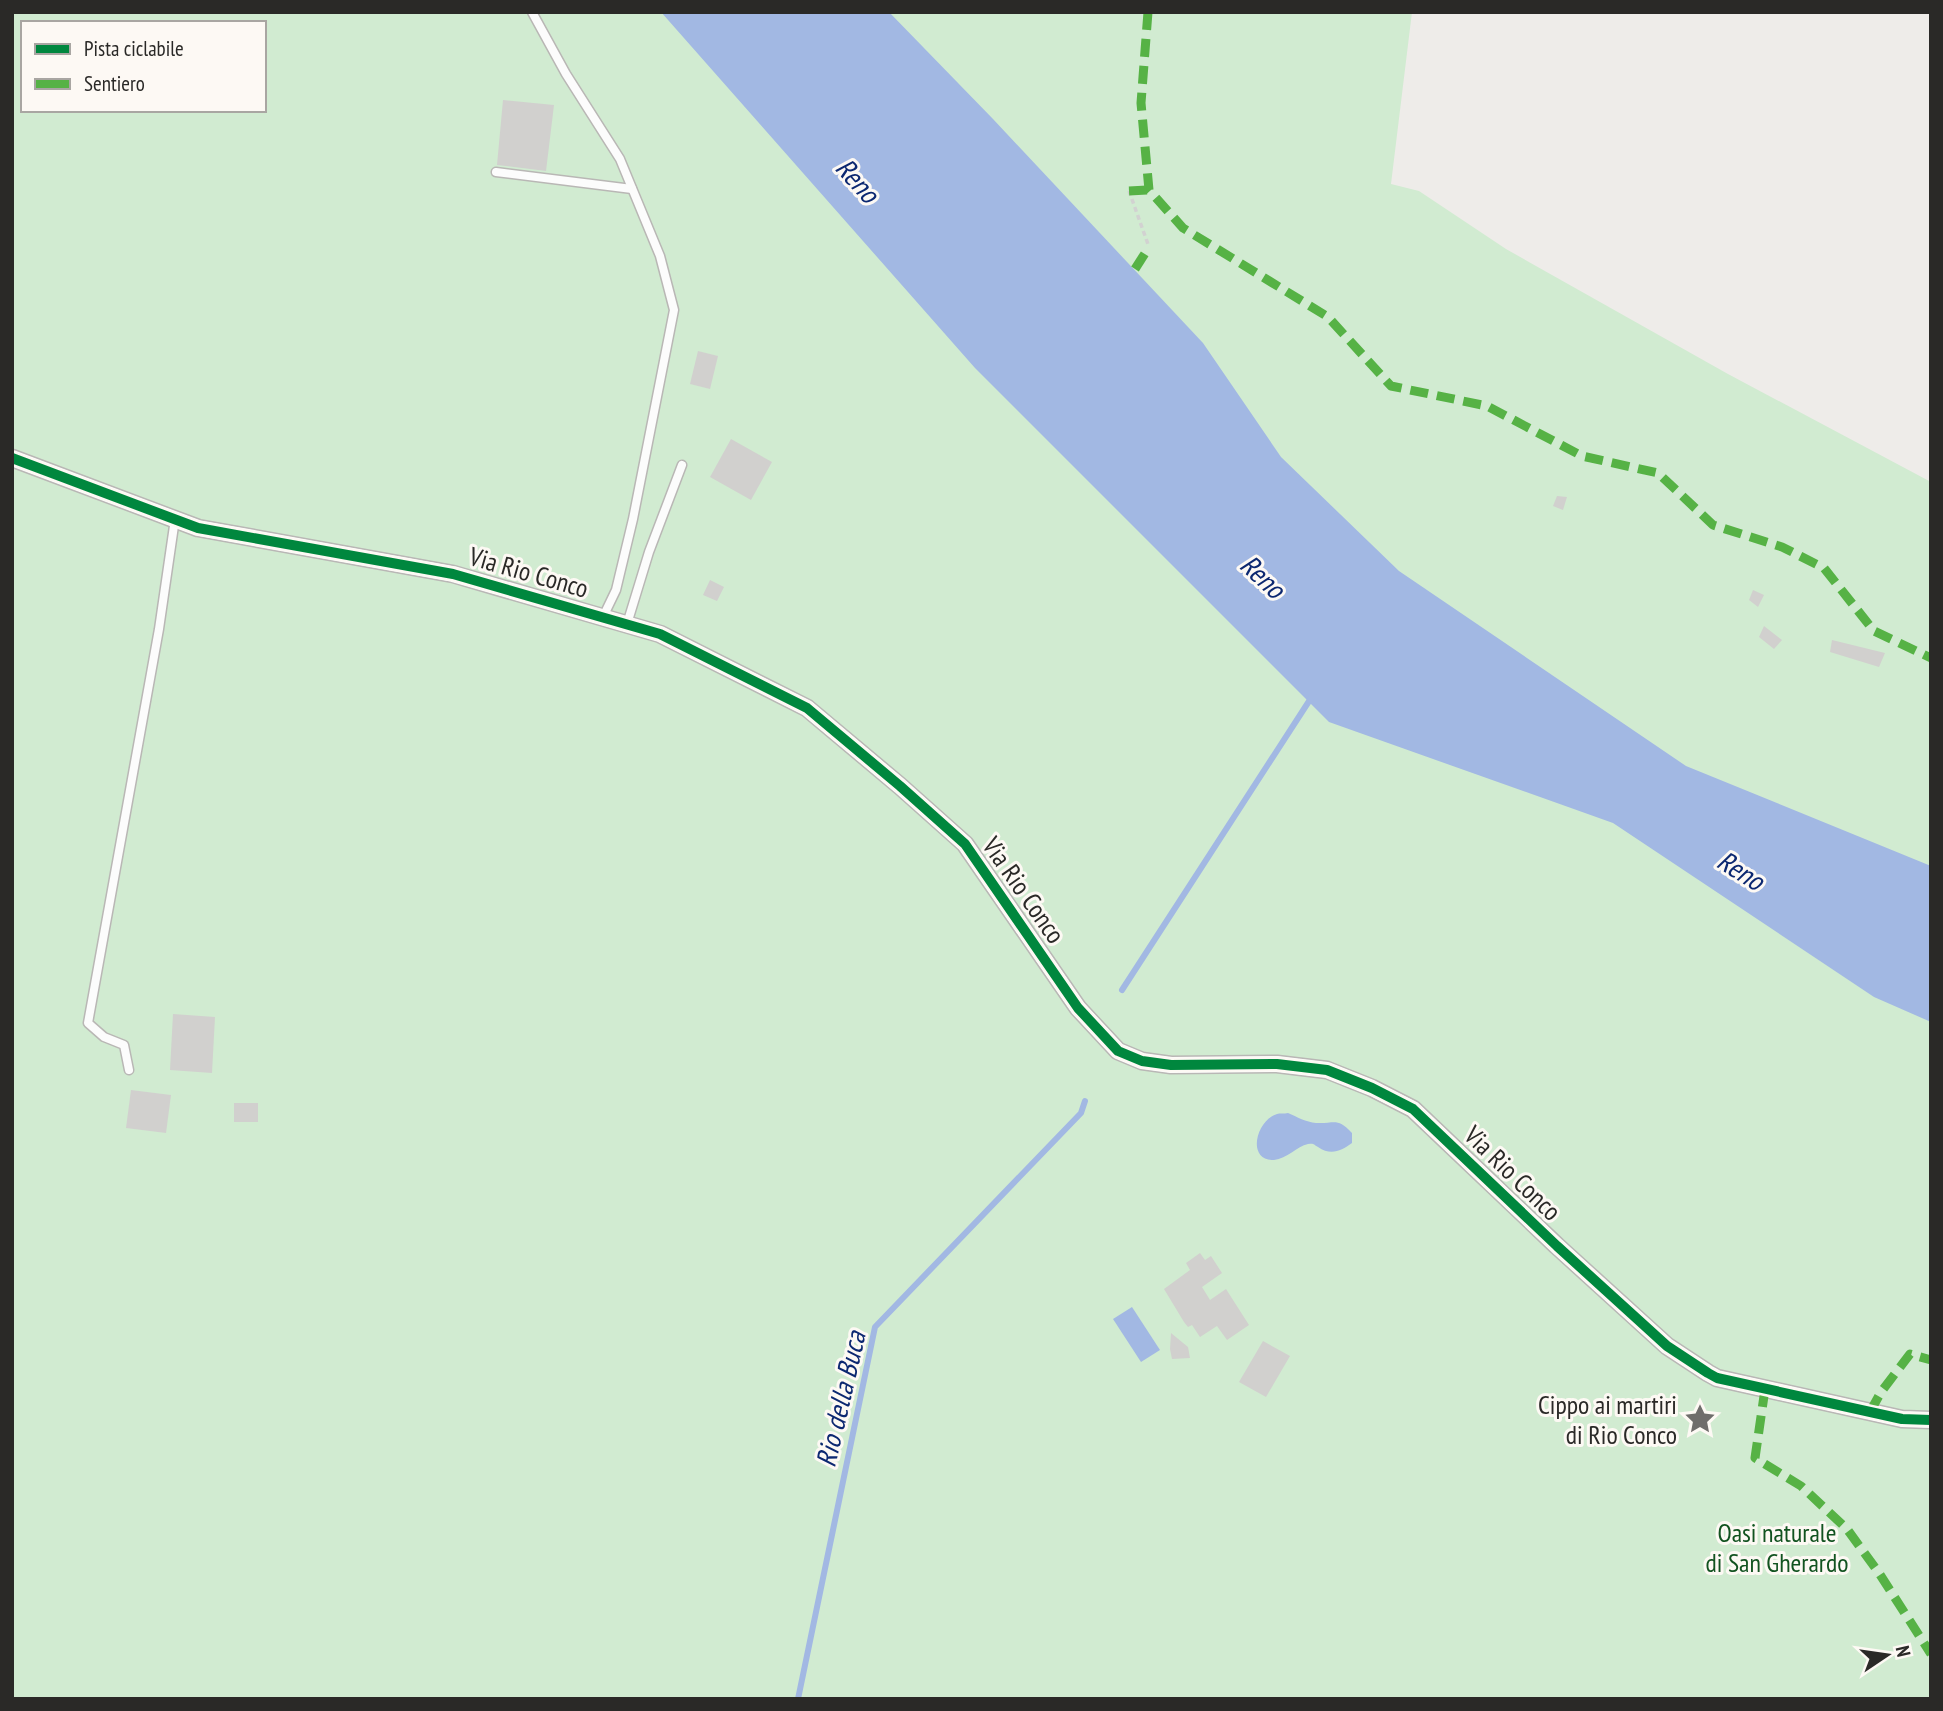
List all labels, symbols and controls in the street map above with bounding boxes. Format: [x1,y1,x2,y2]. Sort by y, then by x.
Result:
legend [21,21,266,112]
text: Pista ciclabile [84,35,184,62]
text: Sentiero [84,70,145,97]
water label: Reno [828,150,889,212]
street label: Via Rio Conco [465,539,592,605]
water label: Reno [1233,546,1295,607]
street label: Via Rio Conco [975,830,1073,950]
water label: Reno [1711,842,1773,899]
street label: Via Rio Conco [1457,1118,1568,1227]
water label: Rio della Buca [806,1326,874,1470]
place label: Cippo ai martiri di Rio Conco [1538,1388,1677,1451]
place icon: Cippo ai martiri di Rio Conco [1683,1402,1717,1436]
park label: Oasi naturale di San Gherardo [1706,1516,1848,1579]
north arrow [1852,1620,1922,1690]
text: N [1891,1643,1916,1659]

